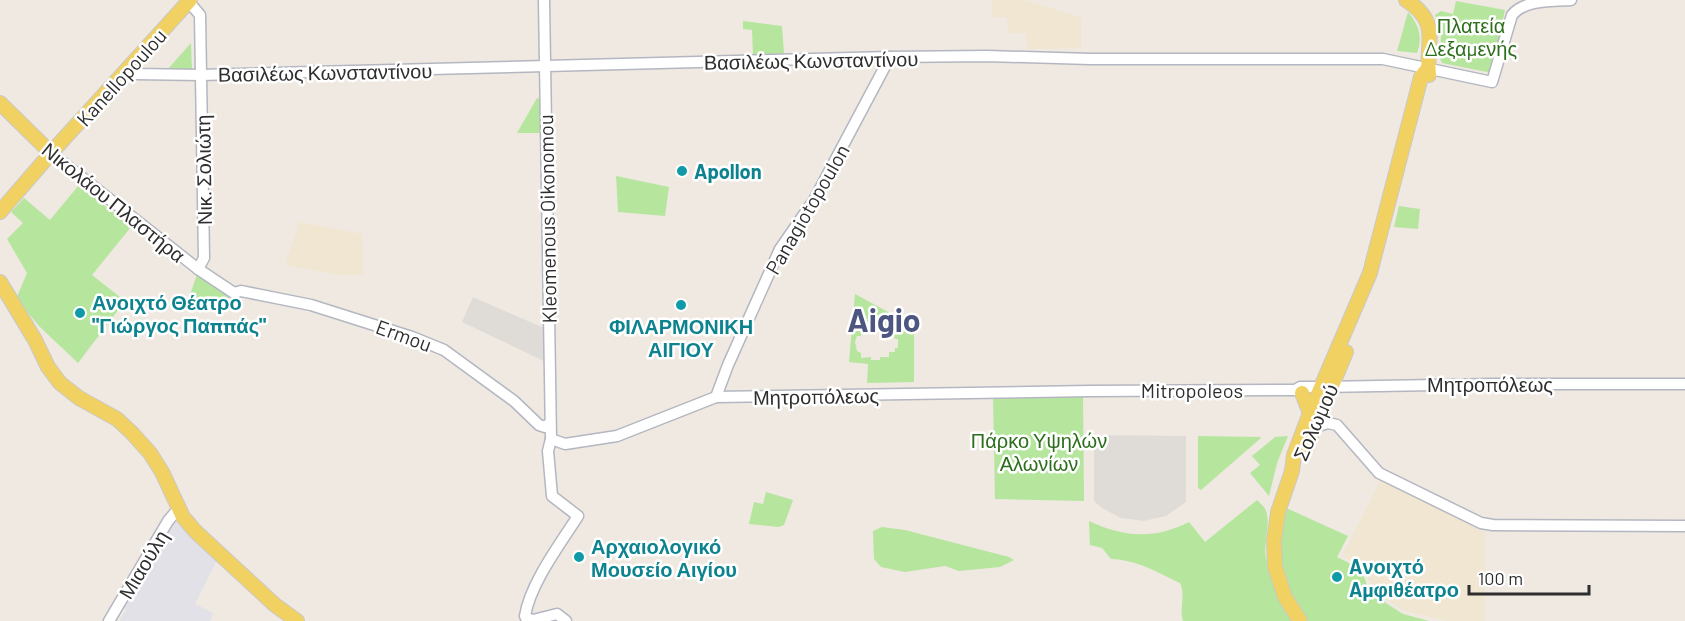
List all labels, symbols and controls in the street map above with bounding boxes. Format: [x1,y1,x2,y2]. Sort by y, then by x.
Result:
park label: Πλατεία Δεξαμενής [1425,13,1517,60]
street label: Kanellopoulou [71,23,171,131]
street label: Βασιλέως Κωνσταντίνου [704,46,918,74]
street label: Βασιλέως Κωνσταντίνου [218,58,432,86]
street label: Kleomenous Oikonomou [533,114,561,324]
street label: Νικ. Σολιώτη [190,115,216,225]
street label: Νικολάου Πλαστήρα [38,137,190,267]
street label: Panagiotopoulon [760,140,854,278]
place label: Apollon [694,159,762,183]
marker: Apollon [675,164,689,178]
place label: Ανοιχτό Θέατρο "Γιώργος Παππάς" [92,290,266,337]
marker: ΦΙΛΑΡΜΟΝΙΚΗ ΑΙΓΙΟΥ [674,298,688,312]
district label: Aigio [847,300,921,338]
marker: Ανοιχτό Θέατρο "Γιώργος Παππάς" [73,306,87,320]
street label: Ermou [373,314,435,356]
place label: ΦΙΛΑΡΜΟΝΙΚΗ ΑΙΓΙΟΥ [609,314,753,361]
street label: Μητροπόλεως [1427,372,1553,396]
street label: Mitropoleos [1141,378,1243,402]
street label: Σολωμού [1287,380,1343,464]
street label: Μητροπόλεως [753,383,880,409]
park label: Πάρκο Υψηλών Αλωνίων [971,428,1107,475]
street label: Μιαούλη [113,525,173,603]
place label: Αρχαιολογικό Μουσείο Αιγίου [591,534,737,581]
marker: Αρχαιολογικό Μουσείο Αιγίου [572,550,586,564]
place label: Aνοιχτό Aμφιθέατρο [1349,554,1459,601]
scale bar [1469,558,1589,596]
text: 100 m [1478,567,1523,589]
marker: Aνοιχτό Aμφιθέατρο [1330,570,1344,584]

